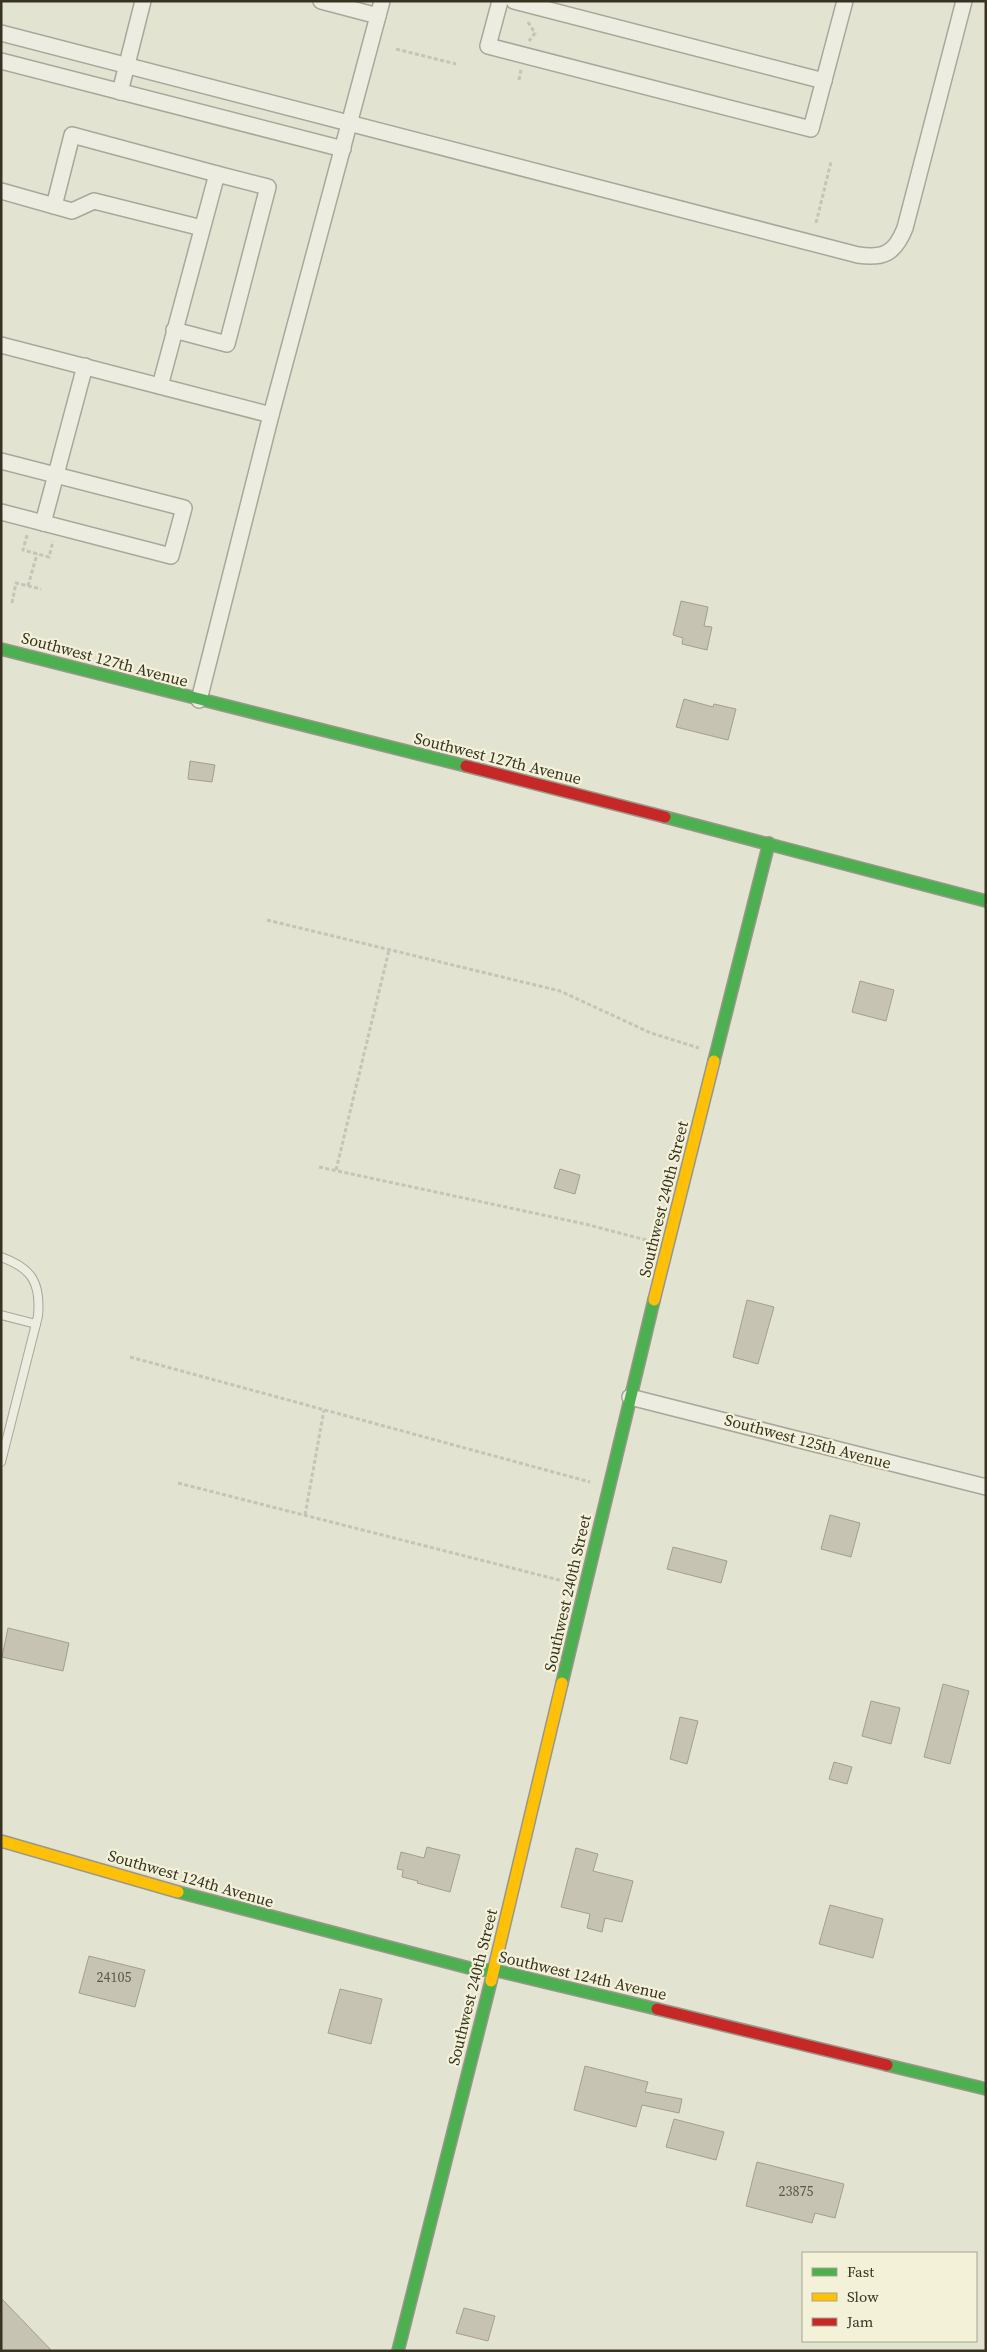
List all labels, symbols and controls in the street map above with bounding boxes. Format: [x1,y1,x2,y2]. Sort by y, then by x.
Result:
street label: Southwest 127th Avenue [19,626,191,692]
street label: Southwest 127th Avenue [412,727,584,789]
street label: Southwest 240th Street [633,1118,693,1279]
street label: Southwest 125th Avenue [722,1408,894,1474]
street label: Southwest 240th Street [538,1512,596,1674]
street label: Southwest 124th Avenue [106,1844,276,1912]
street label: Southwest 240th Street [442,1906,502,2067]
street label: Southwest 124th Avenue [497,1945,669,2005]
house number: 24105 [97,1967,132,1987]
house number: 23875 [779,2181,814,2201]
legend [802,2252,977,2342]
text: Fast [847,2261,874,2282]
text: Slow [847,2286,879,2307]
text: Jam [846,2311,874,2332]

